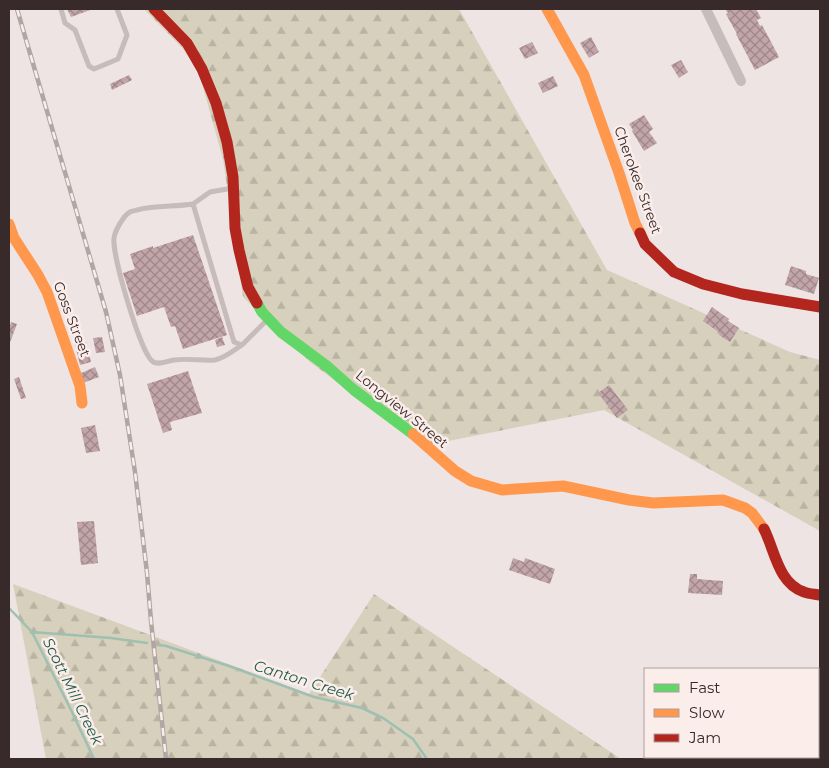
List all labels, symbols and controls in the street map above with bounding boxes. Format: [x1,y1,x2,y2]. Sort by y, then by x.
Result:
street label: Cherokee Street [610,124,666,236]
street label: Goss Street [49,279,95,360]
street label: Longview Street [352,366,452,452]
water label: Scott Mill Creek [39,634,108,749]
water label: Canton Creek [252,656,357,705]
legend [644,668,819,758]
text: Fast [689,678,720,697]
text: Slow [689,703,725,722]
text: Jam [688,728,721,747]

